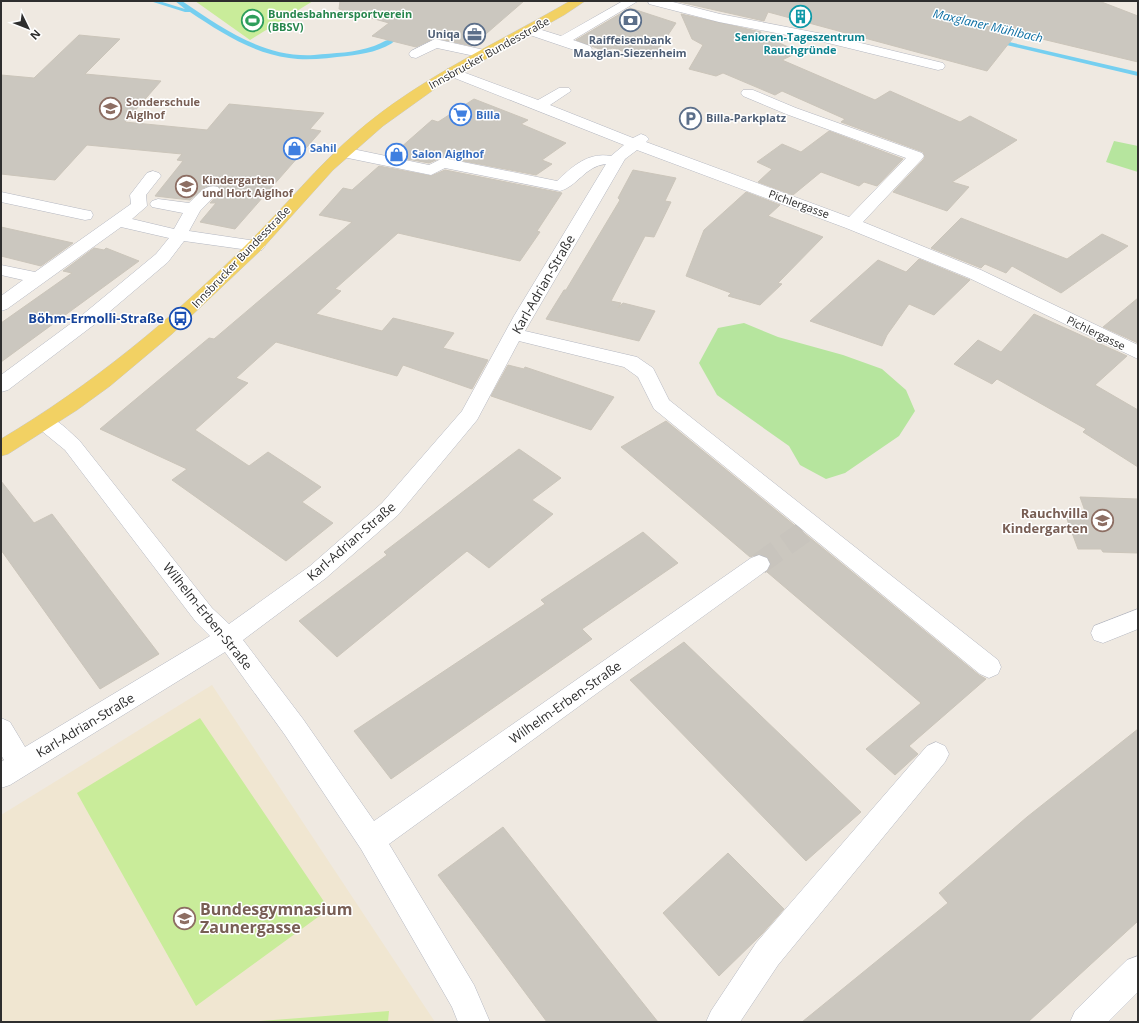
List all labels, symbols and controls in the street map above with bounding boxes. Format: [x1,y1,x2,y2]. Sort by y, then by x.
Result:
building icon: Senioren-Tageszentrum Rauchgründe [787,4,813,30]
water label: Maxglaner Mühlbach [931,5,1045,46]
place label: Bundesbahnersportverein (BBSV) [268,6,412,34]
sports icon: Bundesbahnersportverein (BBSV) [239,7,265,33]
bank icon: Raiffeisenbank Maxglan-Siezenheim [617,7,643,33]
north arrow [8,8,48,48]
street label: Innsbrucker Bundesstraße [426,13,552,92]
office icon: Uniqa [462,21,488,47]
place label: Uniqa [427,26,460,41]
text: N [27,27,44,44]
place label: Senioren-Tageszentrum Rauchgründe [735,29,865,57]
place label: Raiffeisenbank Maxglan-Siezenheim [573,32,687,60]
place label: Sonderschule Aiglhof [126,94,200,122]
school or university icon: Sonderschule Aiglhof [97,95,123,121]
supermarket icon: Billa [447,102,473,128]
parking icon: Billa-Parkplatz [678,105,704,131]
place label: Billa [476,107,500,122]
place label: Billa-Parkplatz [706,110,787,125]
shop icon: Sahil [282,135,308,161]
place label: Sahil [310,140,337,155]
shop icon: Salon Aiglhof [384,141,410,167]
place label: Salon Aiglhof [412,146,485,161]
place label: Kindergarten und Hort Aiglhof [202,172,294,200]
school or university icon: Kindergarten und Hort Aiglhof [173,173,199,199]
street label: Pichlergasse [767,186,832,221]
street label: Innsbrucker Bundesstraße [188,203,293,311]
street label: Karl-Adrian-Straße [507,231,579,337]
bus stop icon: Böhm-Ermolli-Straße [167,305,193,331]
place label: Böhm-Ermolli-Straße [28,309,164,327]
street label: Pichlergasse [1064,312,1128,353]
street label: Karl-Adrian-Straße [303,498,399,584]
place label: Rauchvilla Kindergarten [1002,504,1088,537]
school or university icon: Rauchvilla Kindergarten [1090,507,1116,533]
street label: Wilhelm-Erben-Straße [159,559,257,673]
street label: Wilhelm-Erben-Straße [505,656,625,748]
street label: Karl-Adrian-Straße [32,688,138,762]
place label: Bundesgymnasium Zaunergasse [200,898,352,938]
school or university icon: Bundesgymnasium Zaunergasse [171,905,197,931]

